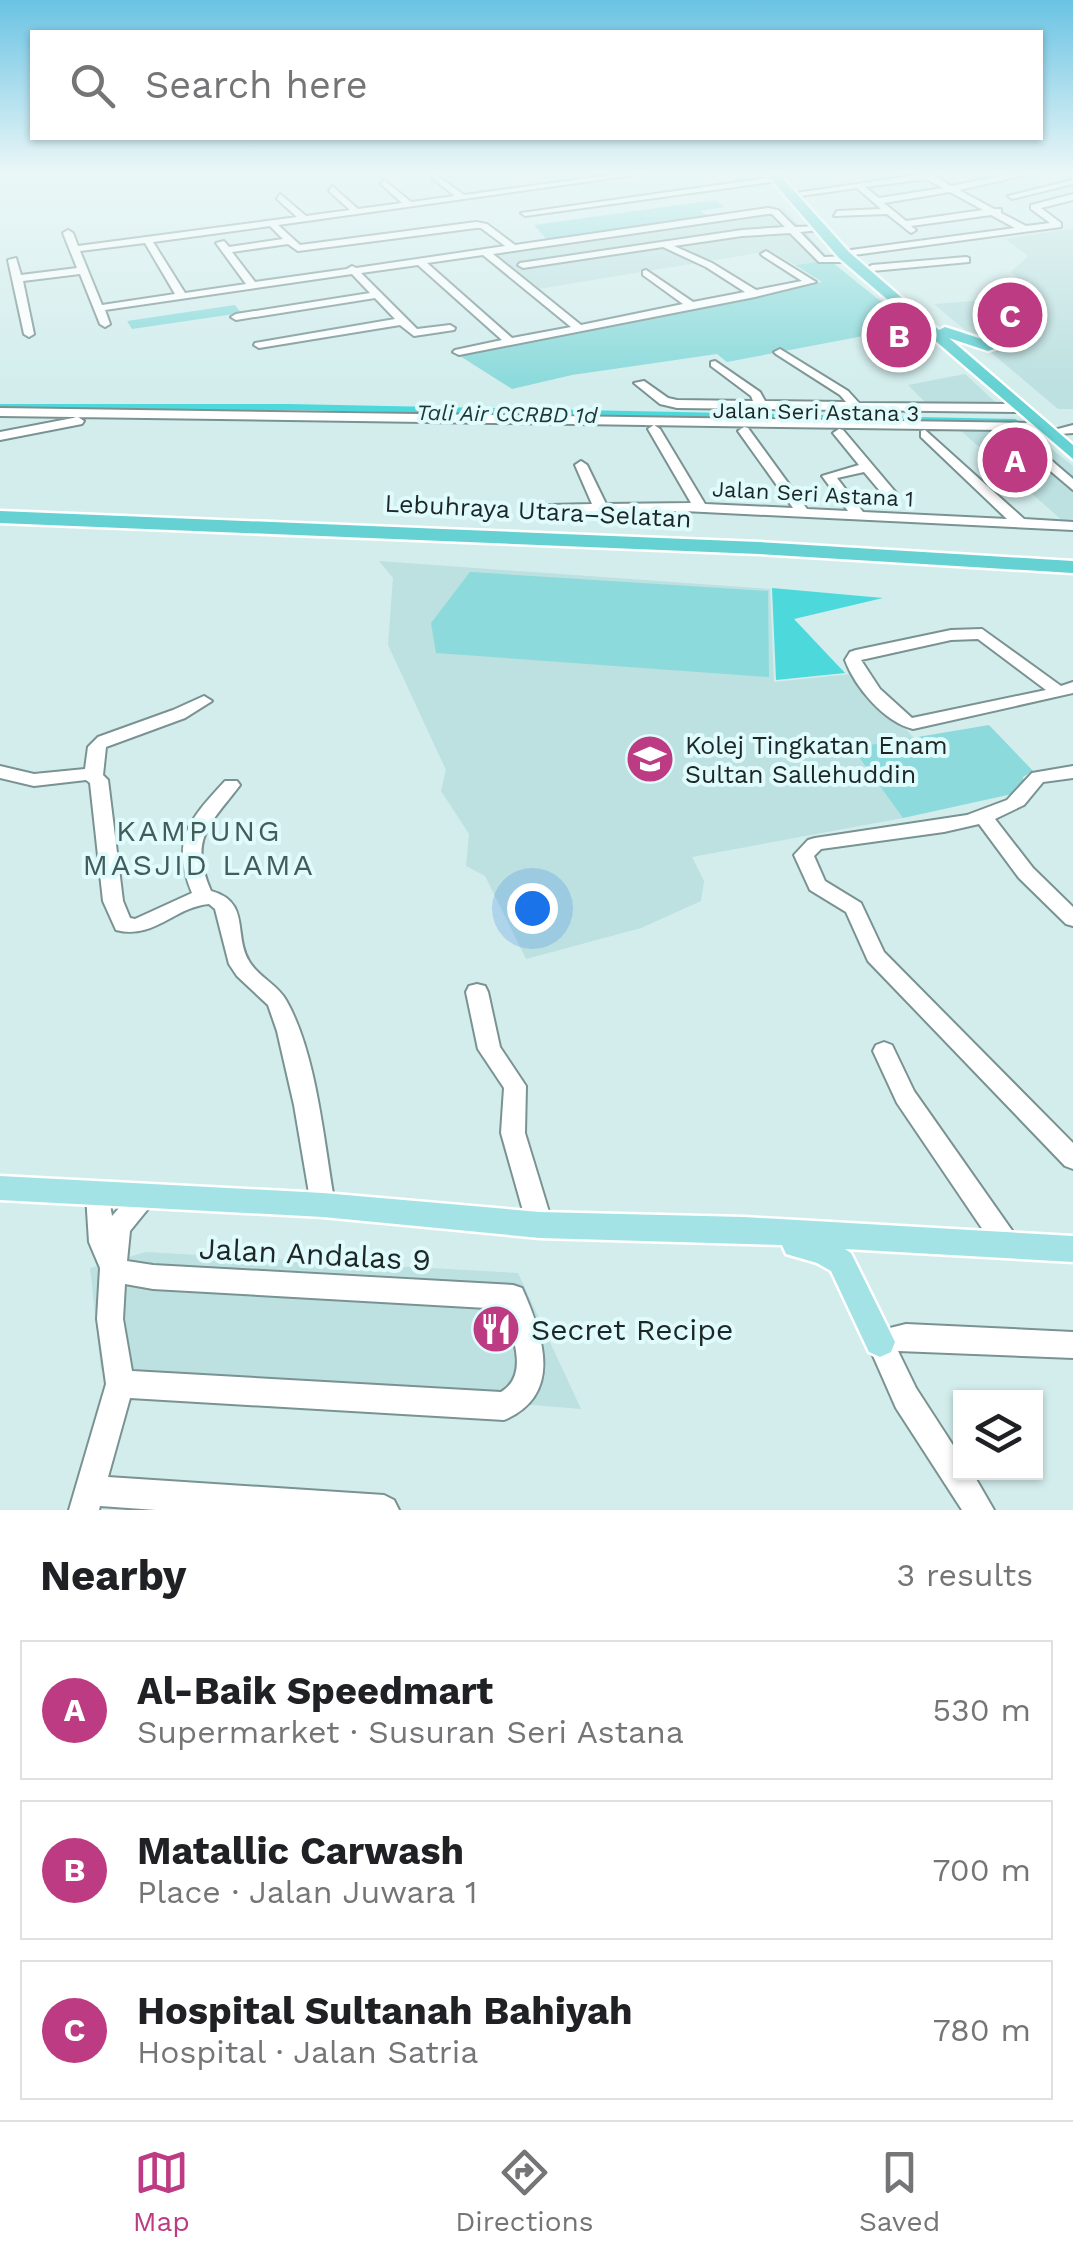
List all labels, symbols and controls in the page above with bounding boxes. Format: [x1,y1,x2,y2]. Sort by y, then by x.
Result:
search box [30,30,1043,140]
icon: search [65,58,120,113]
text: Search here [145,63,368,107]
pin: C [978,278,1042,352]
pin: B [866,298,932,372]
street label: Jalan Seri Astana 3 [712,398,920,426]
water label: Tali Air CCRBD 1d [416,400,599,428]
pin: A [982,422,1048,498]
street label: Jalan Seri Astana 1 [712,476,914,512]
street label: Lebuhraya Utara–Selatan [384,488,692,534]
place label: Kolej Tingkatan Enam Sultan Sallehuddin [685,731,948,789]
school or university icon: Kolej Tingkatan Enam Sultan Sallehuddin [624,733,676,785]
district label: KAMPUNG MASJID LAMA [83,813,315,882]
your location [507,883,558,934]
street label: Jalan Andalas 9 [198,1230,432,1278]
restaurant icon: Secret Recipe [470,1303,522,1355]
place label: Secret Recipe [531,1312,733,1347]
map controls [953,1390,1043,1480]
button: layers [953,1390,1043,1480]
text: Nearby [40,1551,187,1600]
text: 3 results [896,1556,1033,1594]
text: Al-Baik Speedmart [137,1669,493,1713]
text: A [64,1691,85,1729]
text: 530 m [932,1691,1031,1729]
text: Supermarket · Susuran Seri Astana [137,1713,684,1751]
text: Matallic Carwash [137,1829,464,1873]
text: B [64,1851,85,1889]
text: 700 m [932,1851,1031,1889]
text: Place · Jalan Juwara 1 [137,1873,477,1911]
text: Hospital Sultanah Bahiyah [137,1989,632,2033]
text: C [64,2011,85,2049]
text: 780 m [933,2011,1031,2049]
text: Hospital · Jalan Satria [137,2033,478,2071]
tab: Map [133,2145,190,2238]
tab: Directions [455,2145,594,2238]
tab: Saved [859,2145,940,2238]

